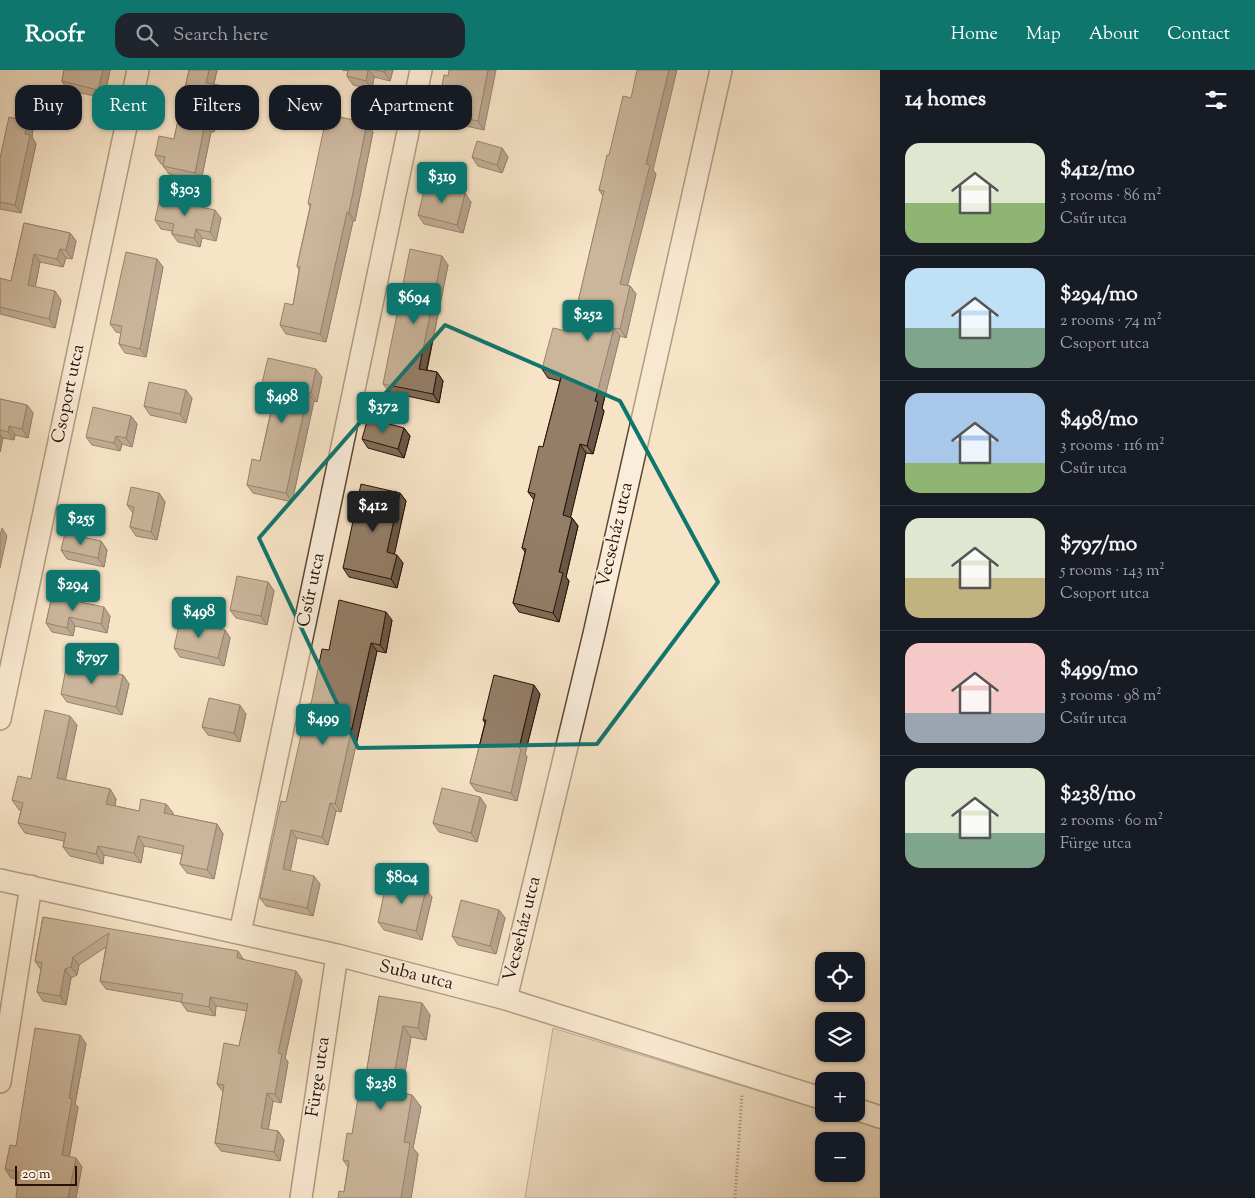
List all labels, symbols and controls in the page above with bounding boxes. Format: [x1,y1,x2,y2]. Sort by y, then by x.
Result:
search box [115,13,465,58]
text: Roofr [25,18,85,52]
icon: search [133,21,161,49]
text: Search here [173,22,268,49]
text: Home [951,22,998,48]
text: Map [1026,22,1061,48]
text: About [1089,22,1139,48]
text: Contact [1167,22,1230,48]
chip: Buy [15,85,82,130]
chip: Rent [92,85,165,130]
chip: Filters [175,85,259,130]
chip: New [269,85,341,130]
chip: Apartment [351,85,472,130]
text: 14 homes [905,85,986,115]
icon: filters [1202,86,1230,114]
text: $412/mo [1060,155,1135,185]
pin: $319 [412,162,472,204]
icon: home [945,163,1005,223]
text: $319 [428,166,456,189]
pin: $303 [155,174,215,217]
text: $303 [170,179,200,202]
text: 3 rooms · 86 m² [1060,185,1162,208]
text: Csűr utca [1060,208,1127,231]
text: $294/mo [1060,280,1138,310]
pin: $694 [384,282,444,325]
text: $694 [398,287,430,310]
icon: home [945,288,1005,348]
pin: $252 [558,300,618,342]
text: $252 [574,304,602,327]
text: 2 rooms · 74 m² [1060,310,1162,333]
text: Csoport utca [1060,333,1149,356]
street label: Csoport utca [46,342,92,446]
pin: $498 [252,382,312,424]
text: $498 [266,386,298,409]
pin: $372 [353,392,413,434]
text: $372 [368,396,398,419]
text: $498/mo [1060,405,1138,435]
icon: home [945,413,1005,473]
text: 3 rooms · 116 m² [1060,435,1165,458]
text: Csűr utca [1060,458,1127,481]
street label: Vecseház utca [591,480,641,590]
pin: $412 [343,490,403,533]
text: $412 [358,495,388,518]
pin: $255 [51,504,111,546]
text: $255 [67,508,95,531]
text: $797/mo [1060,530,1137,560]
icon: home [945,538,1005,598]
street label: Csűr utca [291,550,333,630]
text: 5 rooms · 143 m² [1060,560,1165,583]
pin: $294 [43,570,103,612]
text: $294 [57,574,89,597]
text: Csoport utca [1060,583,1149,606]
pin: $498 [169,596,229,639]
text: $498 [183,601,215,624]
pin: $797 [62,642,122,685]
text: $797 [76,647,108,670]
text: $499/mo [1060,655,1138,685]
icon: home [945,663,1005,723]
text: 3 rooms · 98 m² [1060,685,1162,708]
pin: $499 [293,704,353,746]
text: $499 [307,708,339,731]
text: Csűr utca [1060,708,1127,731]
text: $238/mo [1060,780,1136,810]
icon: home [945,788,1005,848]
text: 2 rooms · 60 m² [1060,810,1163,833]
text: Fürge utca [1060,833,1132,856]
pin: $804 [372,862,432,905]
text: $804 [386,867,418,890]
street label: Vecseház utca [497,874,549,984]
map controls [815,952,865,1182]
button: locate [815,952,865,1002]
street label: Suba utca [376,954,456,998]
button: layers [815,1012,865,1062]
street label: Fürge utca [301,1035,337,1119]
pin: $238 [351,1068,411,1111]
button: + [815,1072,865,1122]
text: $238 [366,1073,396,1096]
button: − [815,1132,865,1182]
scale bar [15,1163,78,1186]
text: 20 m [22,1165,51,1185]

